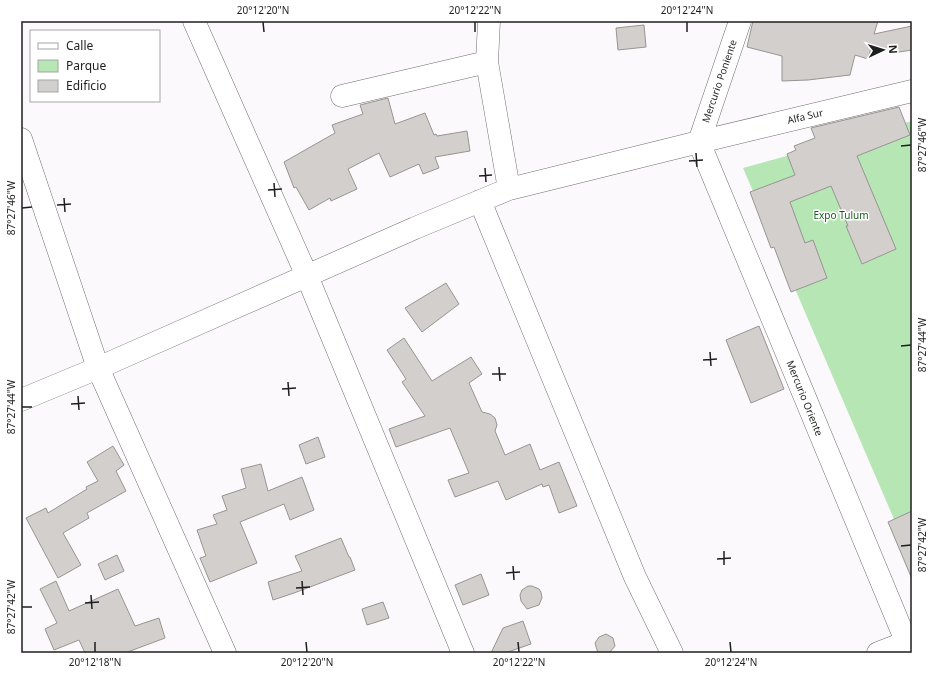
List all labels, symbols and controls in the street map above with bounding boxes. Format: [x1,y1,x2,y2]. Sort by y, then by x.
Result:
text: 20°12'20"N [237,3,289,17]
text: 20°12'22"N [449,3,501,17]
text: 20°12'24"N [661,3,713,17]
legend [30,30,160,102]
north arrow [863,30,903,70]
text: Calle [66,37,94,54]
street label: Mercurio Poniente [698,37,740,124]
text: N [886,44,901,54]
text: Parque [66,57,107,74]
text: Edificio [66,77,107,94]
street label: Alfa Sur [786,105,824,127]
text: 87°27'46"W [915,117,929,172]
text: 87°27'46"W [4,180,18,235]
park label: Expo Tulum [814,208,869,222]
text: 87°27'44"W [915,317,929,372]
street label: Mercurio Oriente [783,358,827,438]
text: 87°27'44"W [4,379,18,434]
text: 87°27'42"W [915,517,929,572]
text: 87°27'42"W [4,579,18,634]
text: 20°12'18"N [69,655,121,669]
text: 20°12'20"N [281,655,333,669]
text: 20°12'22"N [493,655,545,669]
text: 20°12'24"N [705,655,757,669]

